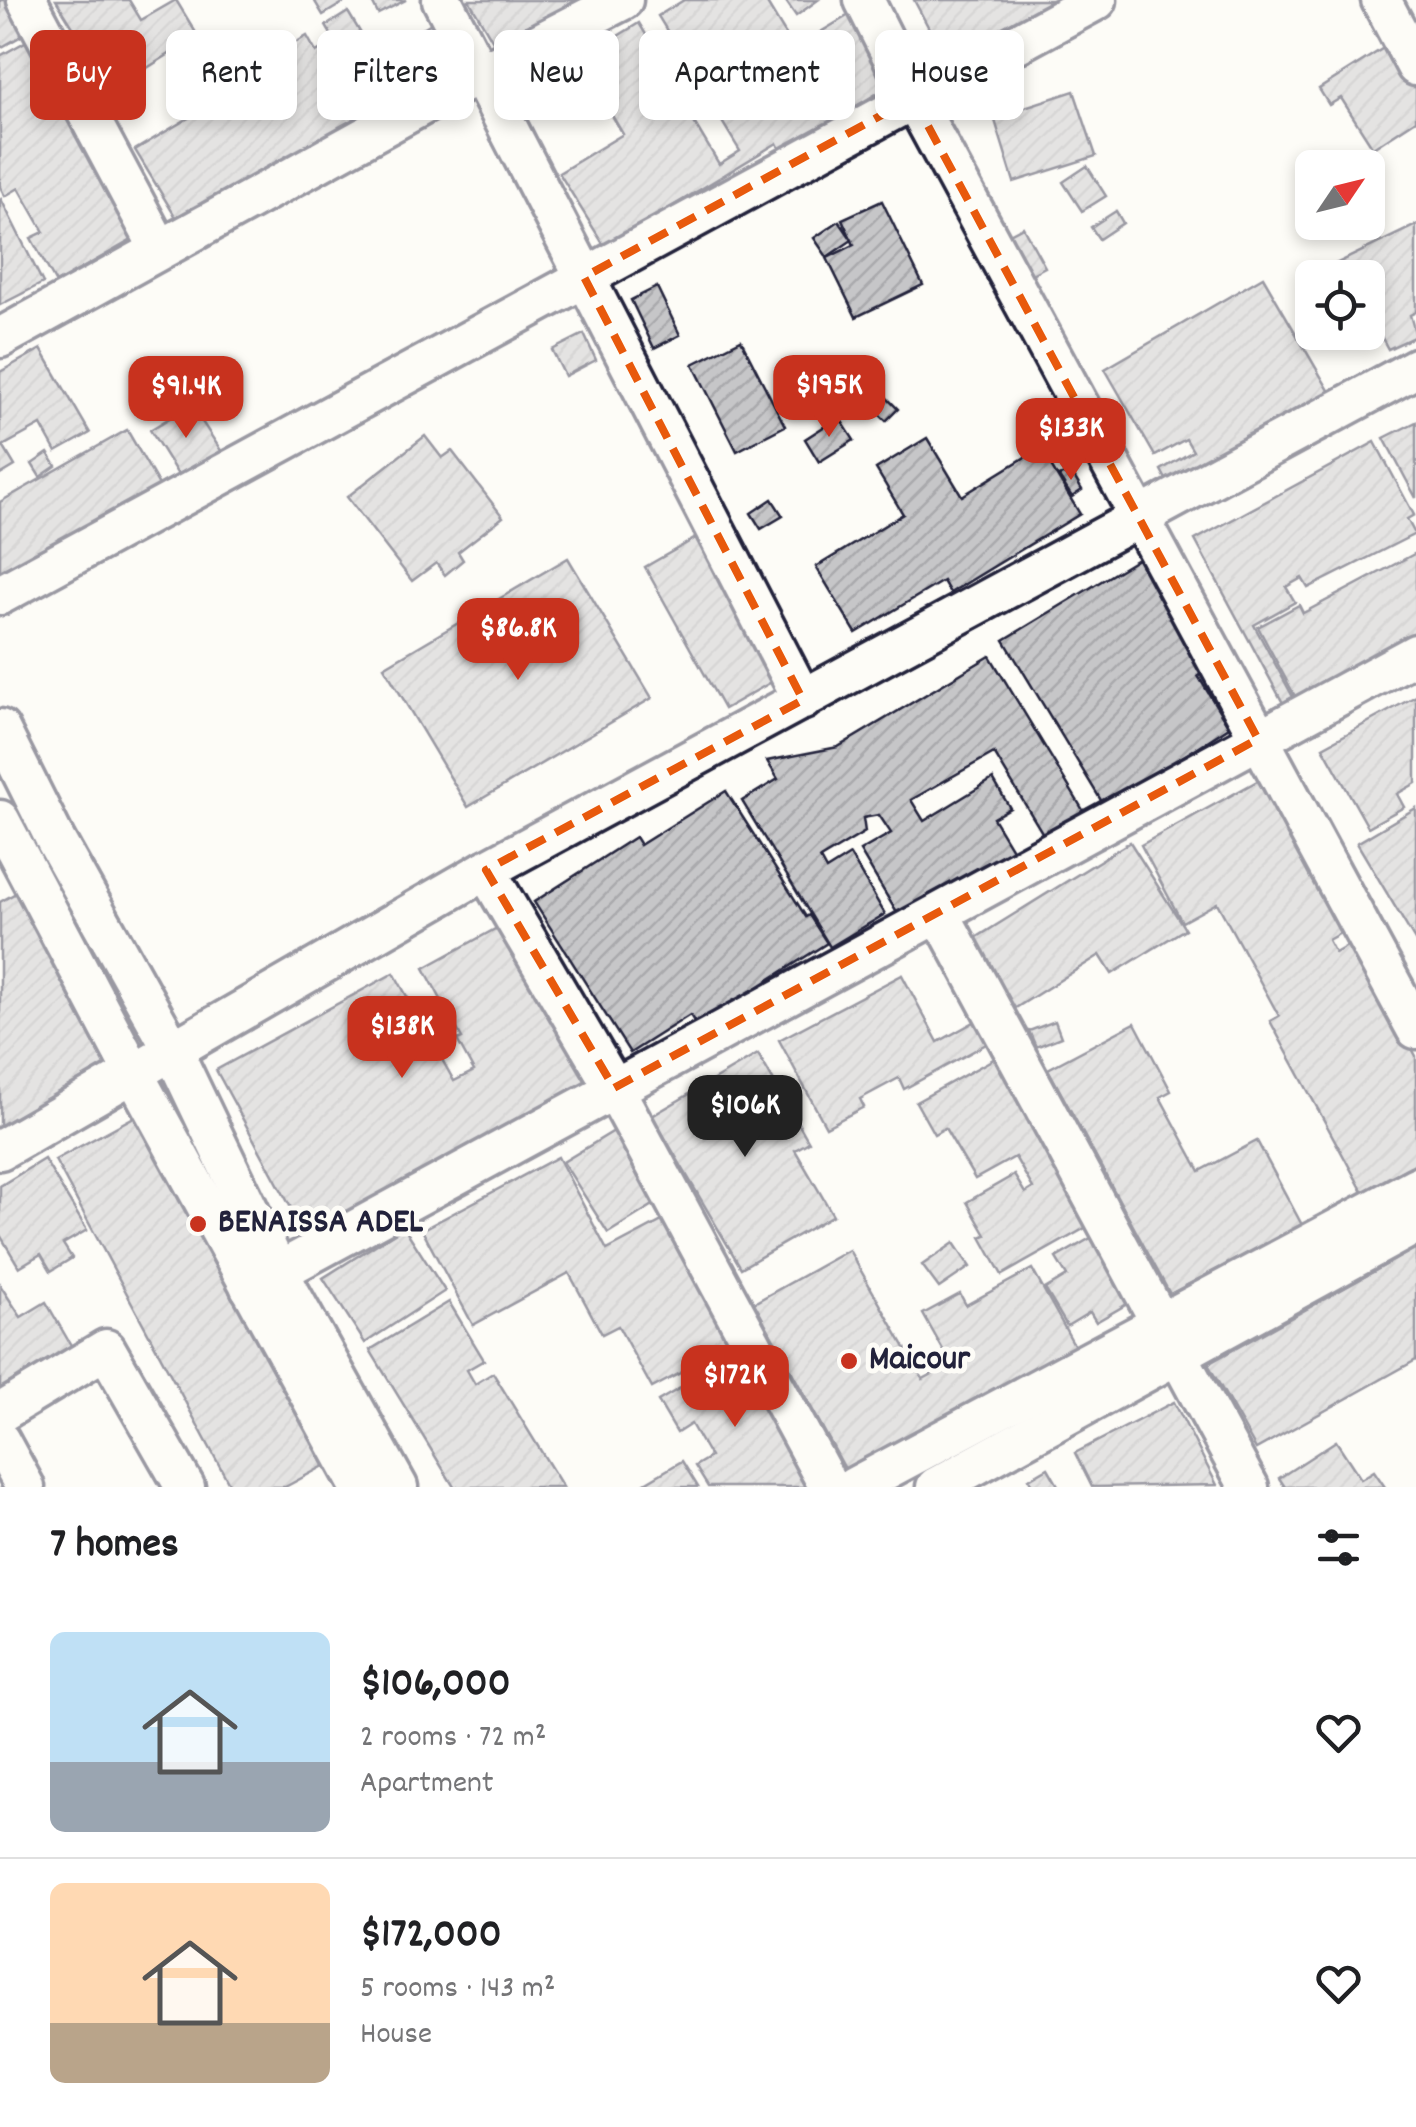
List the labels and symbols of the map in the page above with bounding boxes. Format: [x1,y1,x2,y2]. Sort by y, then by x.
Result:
north arrow [1295,150,1385,240]
pin: $195K [759,355,899,440]
pin: $91.4K [105,356,267,441]
pin: $133K [1001,398,1141,483]
pin: $86.8K [437,598,599,683]
pin: $138K [332,996,472,1081]
pin: $106K [675,1075,815,1160]
place label: BENAISSA ADEL [218,1199,424,1249]
marker: BENAISSA ADEL [187,1213,209,1235]
place label: Maicour [869,1336,971,1386]
pin: $172K [665,1345,805,1430]
marker: Maicour [838,1350,860,1372]

